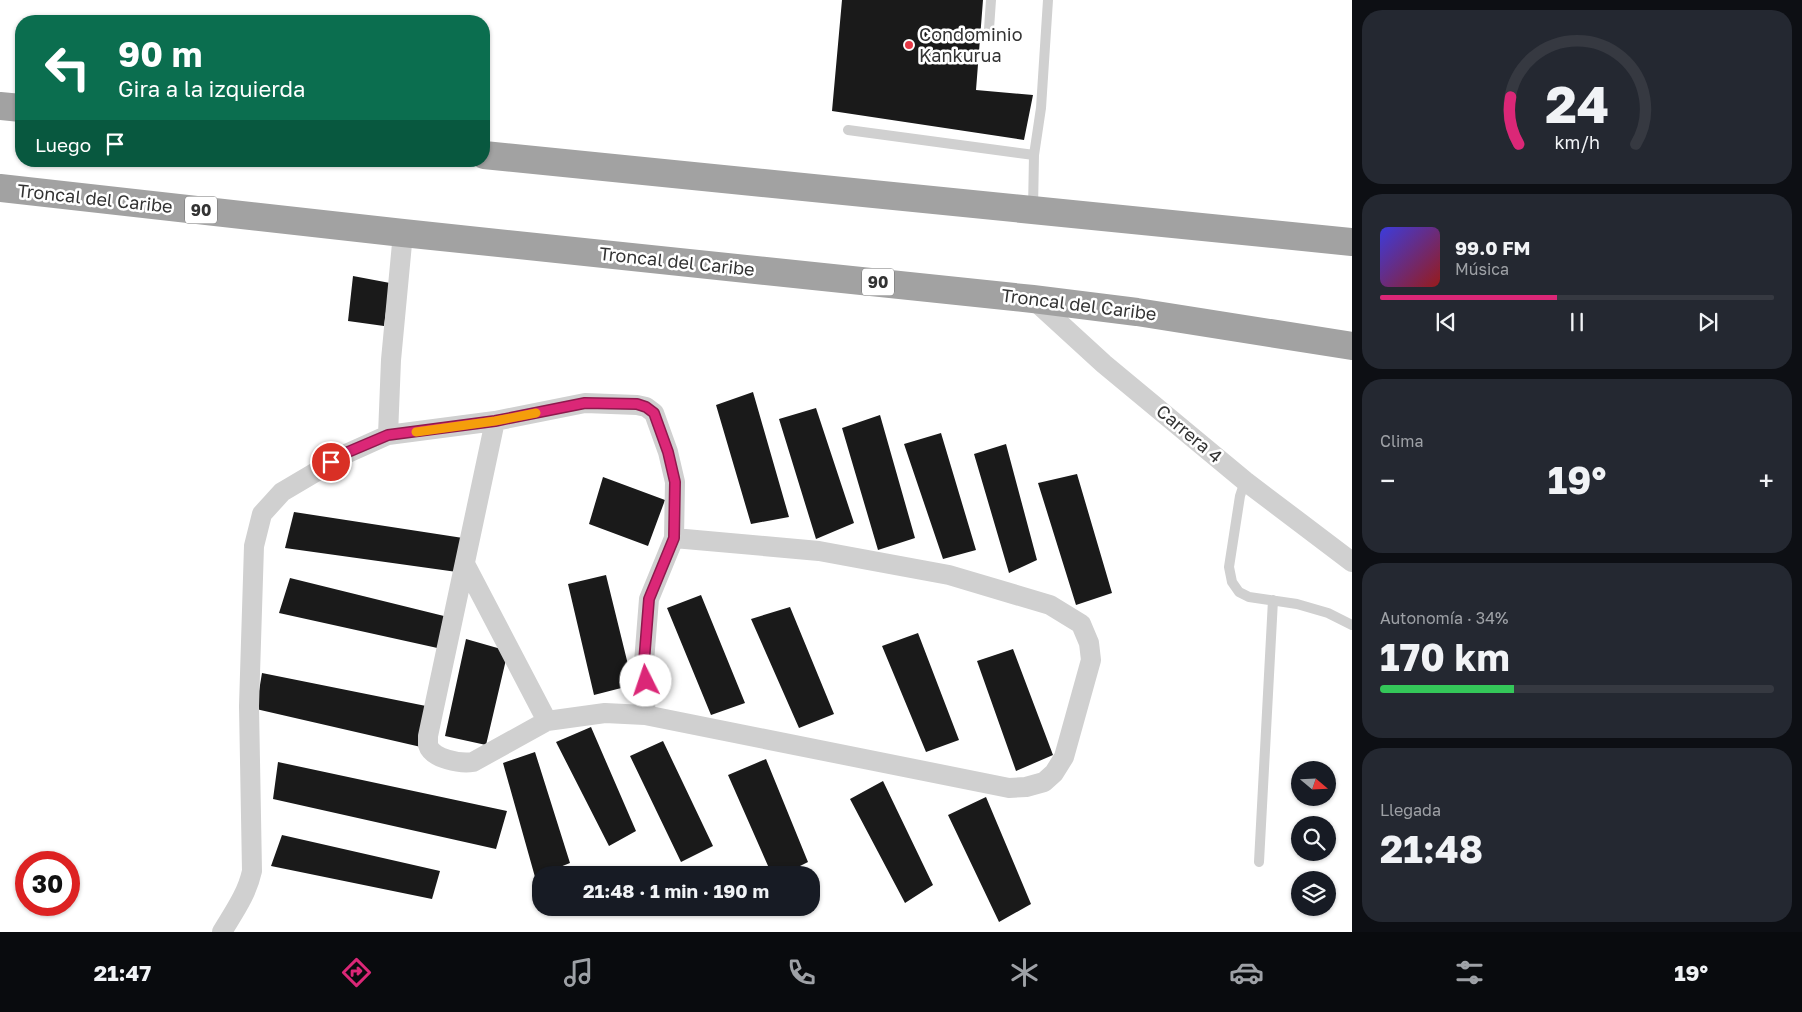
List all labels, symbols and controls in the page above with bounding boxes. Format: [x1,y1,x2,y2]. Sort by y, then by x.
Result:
place label: Condominio Kankurua [919,23,1022,66]
text: 90 m [118,33,202,75]
icon: left [35,35,100,100]
marker: Condominio Kankurua [903,39,915,51]
text: 24 [1545,72,1609,134]
text: Gira a la izquierda [118,75,306,102]
icon: arrive [101,130,129,158]
text: km/h [1554,131,1600,153]
text: Luego [35,133,91,156]
street label: Troncal del Caribe [16,179,174,217]
road number: 90 [185,196,217,224]
text: 99.0 FM [1455,236,1531,259]
street label: Troncal del Caribe [598,242,756,280]
text: Música [1455,259,1509,279]
road number: 90 [862,268,894,296]
street label: Troncal del Caribe [1000,284,1158,324]
icon: previous [1432,308,1460,336]
icon: pause [1563,308,1591,336]
icon: next [1694,308,1722,336]
street label: Carrera 4 [1152,399,1227,467]
text: Clima [1380,431,1424,451]
pin [310,441,352,483]
icon: arrive [317,448,345,476]
text: 19° [1548,457,1606,502]
text: − [1380,464,1395,497]
text: + [1759,464,1774,497]
text: Autonomía · 34% [1380,608,1508,628]
text: 170 km [1380,634,1510,679]
position arrow [619,654,671,706]
north arrow [1291,761,1336,806]
map controls [1291,761,1336,916]
text: Llegada [1380,800,1441,820]
button: search [1291,816,1336,861]
text: 21:48 [1380,826,1483,871]
speed limit sign: 30 [15,851,80,916]
button: layers [1291,871,1336,916]
text: 21:48 · 1 min · 190 m [583,879,769,902]
icon: directions [339,955,374,990]
icon: music [561,955,596,990]
icon: phone [784,955,819,990]
icon: climate [1007,955,1042,990]
icon: car [1229,955,1264,990]
icon: filters [1452,955,1487,990]
text: 21:47 [94,959,151,986]
text: 19° [1674,959,1708,986]

